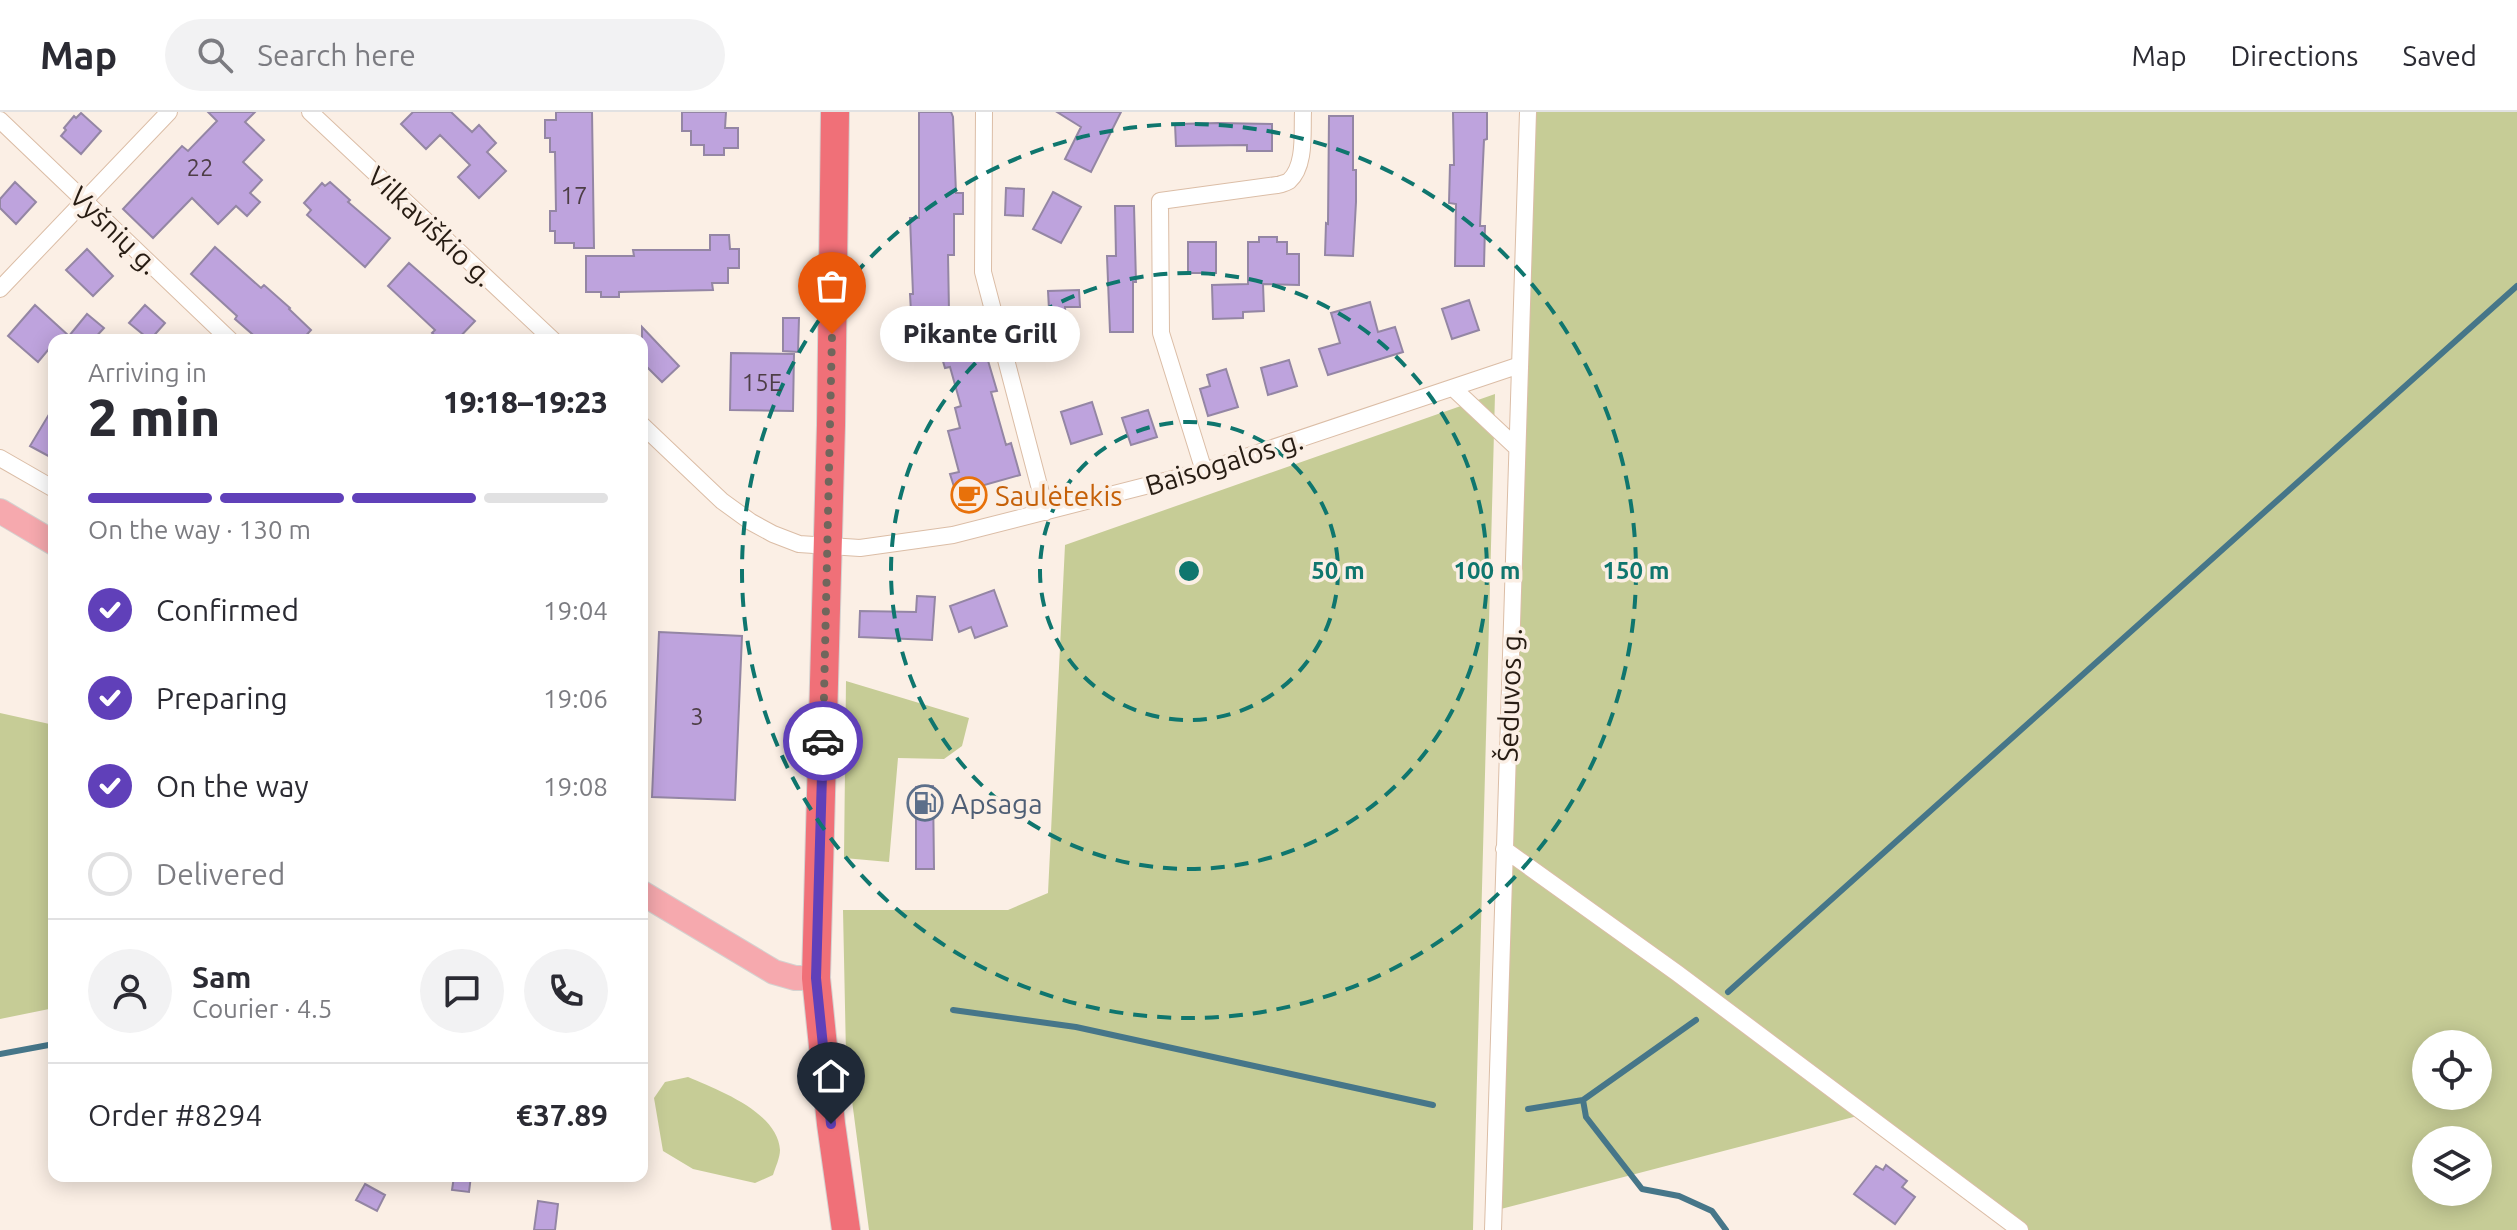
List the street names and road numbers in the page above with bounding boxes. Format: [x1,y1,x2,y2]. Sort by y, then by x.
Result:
street label: Vilkaviškio g. [362,160,500,292]
street label: Vyšnių g. [64,180,166,280]
street label: Baisogalos g. [1141,423,1307,501]
street label: Šeduvos g. [1490,627,1527,762]

